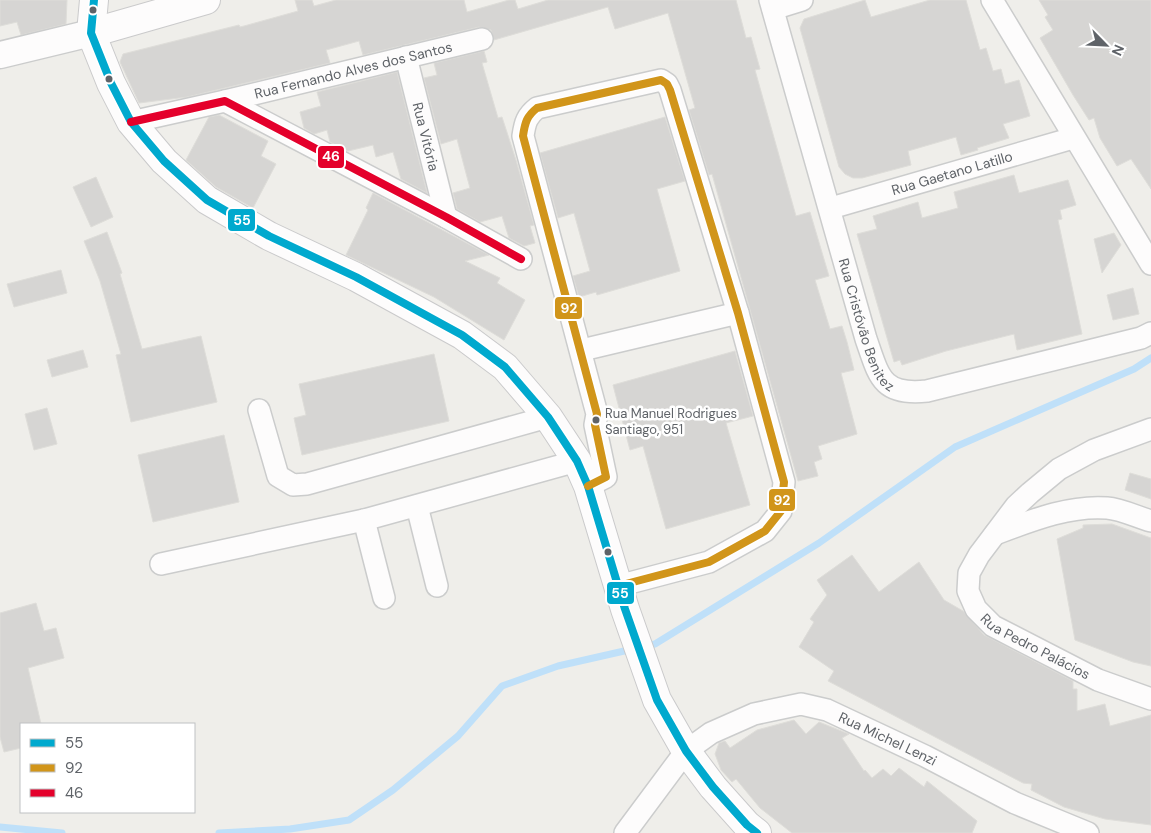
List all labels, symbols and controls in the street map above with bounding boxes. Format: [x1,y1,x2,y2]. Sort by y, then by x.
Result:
unlabelled marker [88,5,98,15]
north arrow [1081,20,1131,70]
street label: Rua Fernando Alves dos Santos [253,37,454,103]
text: N [1108,42,1128,59]
unlabelled marker [104,74,114,84]
street label: Rua Vitória [409,100,443,173]
line badge: 46 [317,145,345,169]
text: 46 [322,147,340,165]
street label: Rua Gaetano Latillo [889,147,1015,199]
line badge: 55 [227,208,256,232]
text: 55 [233,211,251,229]
street label: Rua Cristóvão Benitez [835,256,898,395]
line badge: 92 [554,296,583,320]
text: 92 [561,299,577,317]
place label: Rua Manuel Rodrigues Santiago, 951 [605,405,737,438]
marker: Rua Manuel Rodrigues Santiago, 951 [591,415,601,425]
line badge: 92 [768,488,796,512]
text: 92 [774,491,790,509]
unlabelled marker [603,547,613,557]
line badge: 55 [606,581,635,605]
text: 55 [611,584,629,602]
street label: Rua Pedro Palácios [977,610,1093,683]
street label: Rua Michel Lenzi [836,708,940,770]
legend [20,723,195,813]
text: 55 [65,733,83,753]
text: 92 [65,758,83,778]
text: 46 [65,783,84,803]

